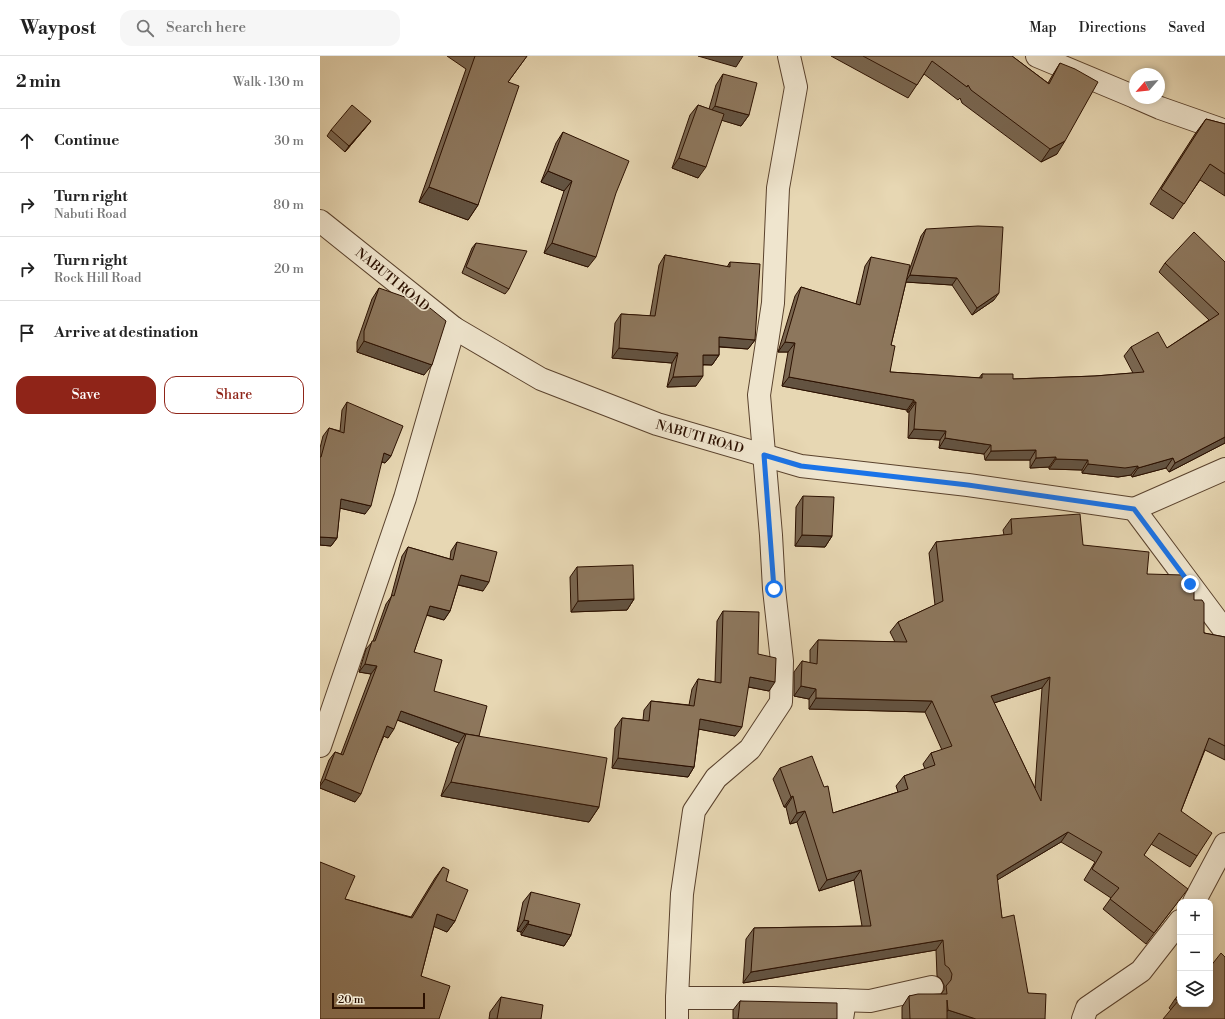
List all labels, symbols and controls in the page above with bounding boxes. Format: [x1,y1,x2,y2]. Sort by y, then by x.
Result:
search box [120,10,400,46]
text: Waypost [20,16,96,40]
icon: search [134,17,156,39]
text: Search here [166,18,246,37]
text: Map [1029,19,1057,37]
text: Directions [1079,19,1146,37]
text: Saved [1168,19,1205,37]
north arrow [1129,68,1165,104]
text: 2 min [16,71,61,93]
text: Walk · 130 m [233,74,304,90]
icon: ahead [16,130,38,152]
text: Continue [54,131,119,150]
text: 30 m [274,133,304,149]
text: Turn right [54,187,128,206]
icon: right [16,194,38,216]
text: 80 m [273,197,304,213]
text: Nabuti Road [54,206,127,222]
street label: NABUTI ROAD [352,245,433,315]
text: Turn right [54,251,128,270]
icon: right [16,258,38,280]
text: 20 m [274,261,304,277]
text: Rock Hill Road [54,270,141,286]
icon: arrive [16,322,38,344]
text: Arrive at destination [54,323,198,342]
button: Save [16,376,156,414]
button: Share [164,376,304,414]
street label: NABUTI ROAD [654,417,746,457]
route end [1181,575,1199,593]
route start [765,580,783,598]
map controls [1177,899,1213,1007]
button: + [1177,899,1213,935]
button: − [1177,935,1213,971]
button: layers [1177,971,1213,1007]
scale bar [332,991,425,1010]
text: 20 m [338,993,363,1007]

